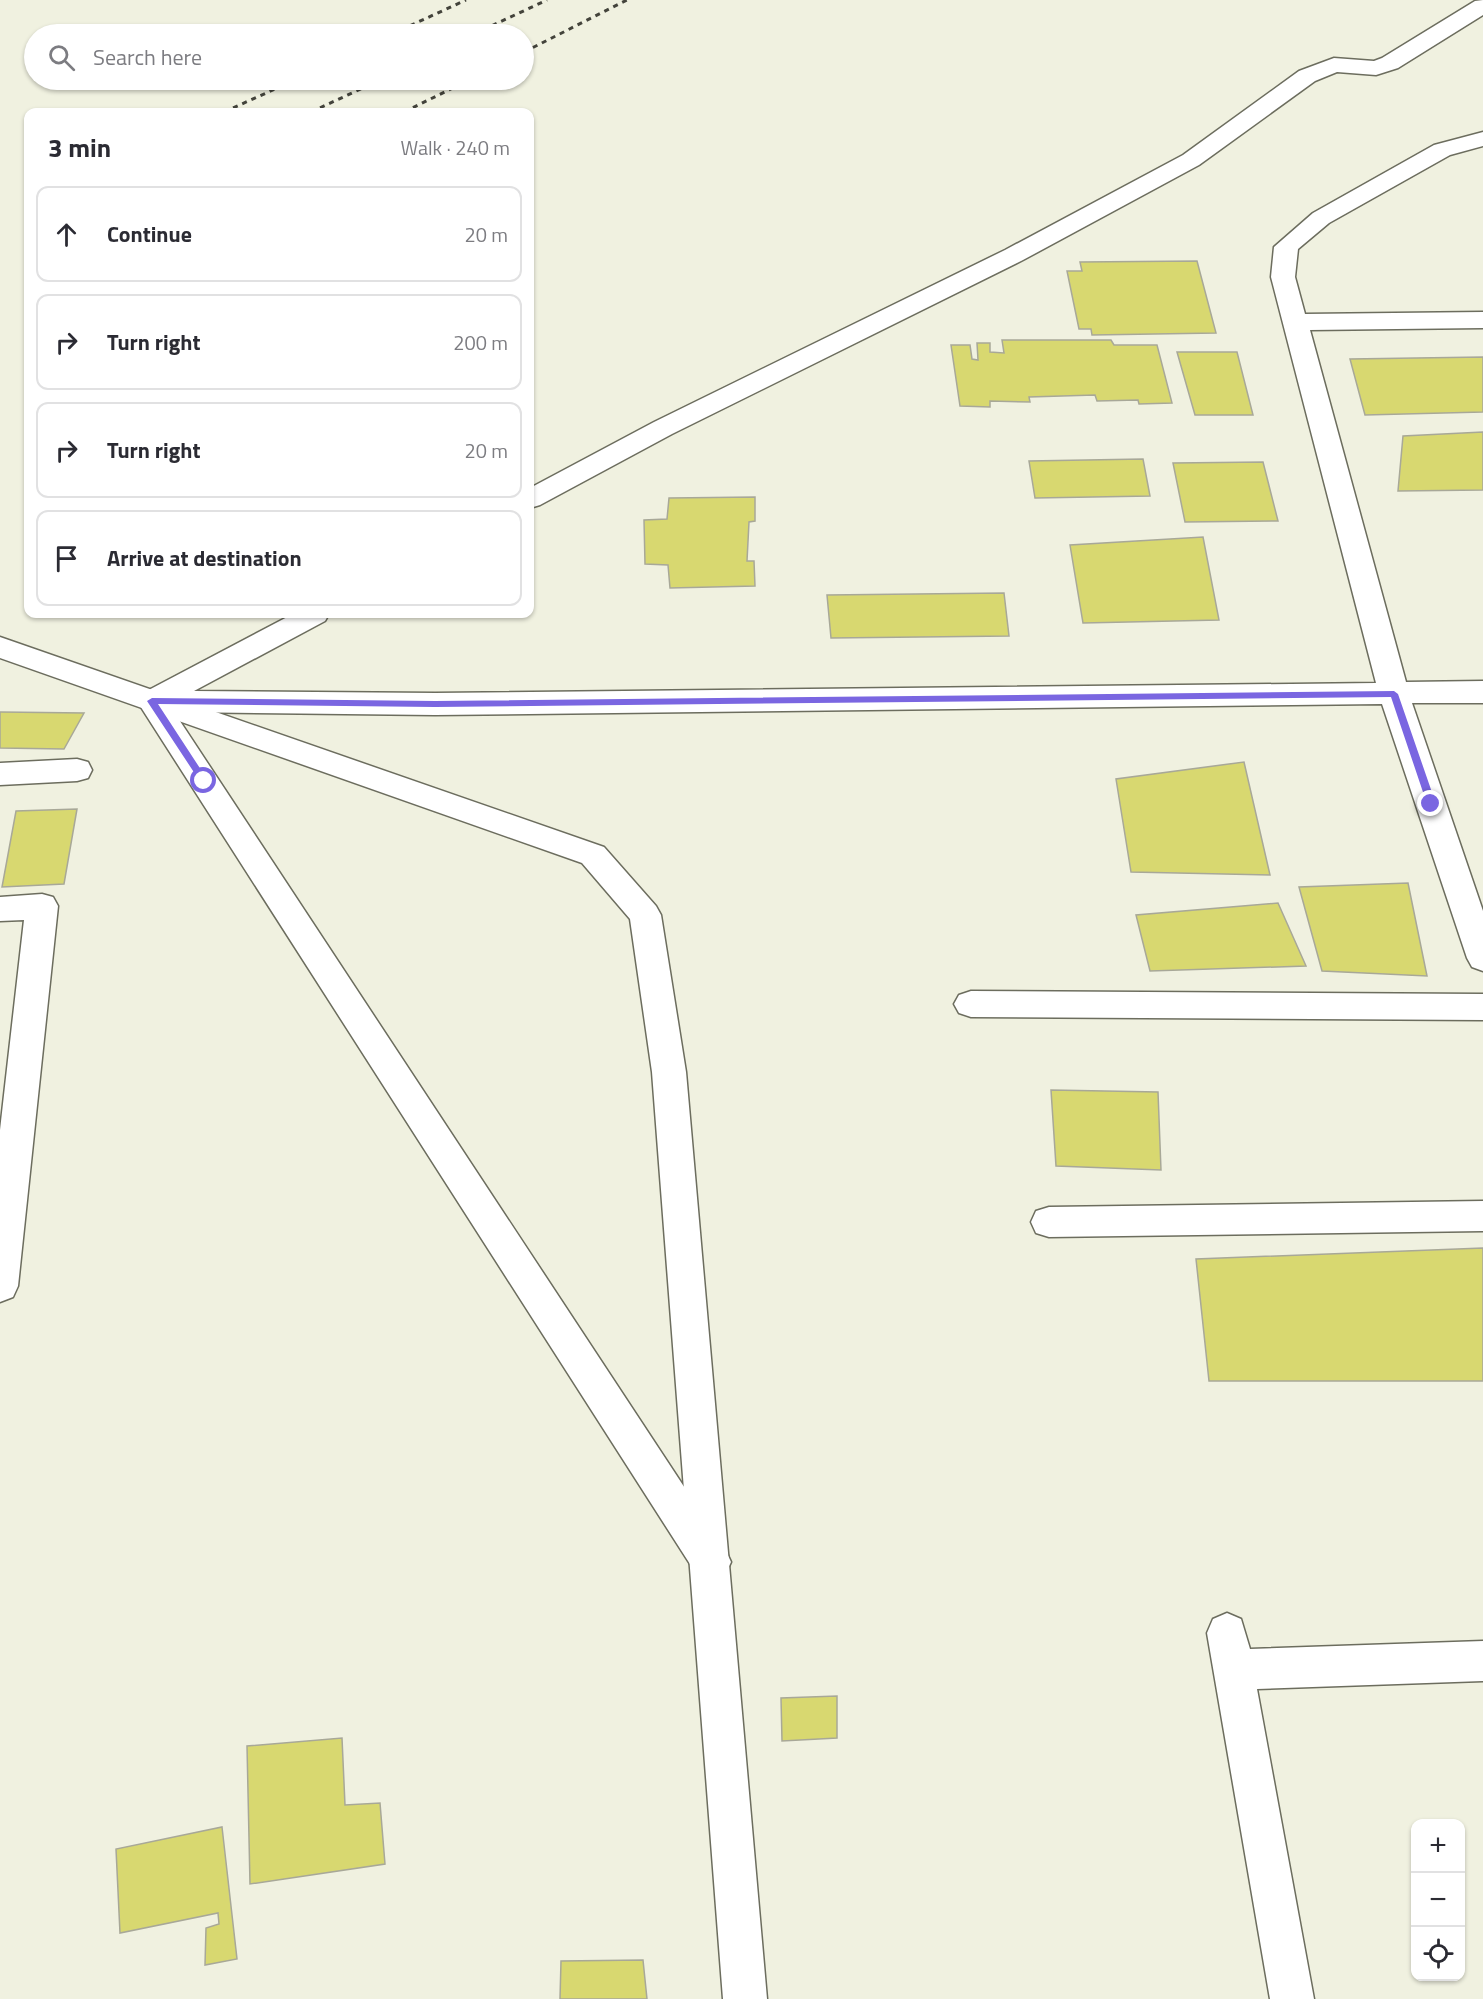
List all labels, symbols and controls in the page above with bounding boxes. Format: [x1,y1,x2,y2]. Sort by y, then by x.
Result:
search box [24,24,534,90]
text: Search here [93,40,202,74]
icon: search [45,41,78,74]
text: 3 min [48,128,111,167]
text: Walk · 240 m [401,132,510,163]
text: Continue [107,217,192,251]
icon: ahead [50,218,83,251]
text: 20 m [464,219,508,250]
text: Turn right [107,325,201,359]
icon: right [50,326,83,359]
text: 200 m [453,327,508,358]
text: Turn right [107,433,201,467]
icon: right [50,434,83,467]
text: 20 m [464,435,508,466]
text: Arrive at destination [107,541,302,575]
icon: arrive [50,542,83,575]
route start [190,767,216,793]
route end [1417,790,1443,816]
map controls [1411,1819,1465,1981]
button: + [1411,1819,1465,1873]
button: − [1411,1873,1465,1927]
button: locate [1411,1927,1465,1981]

